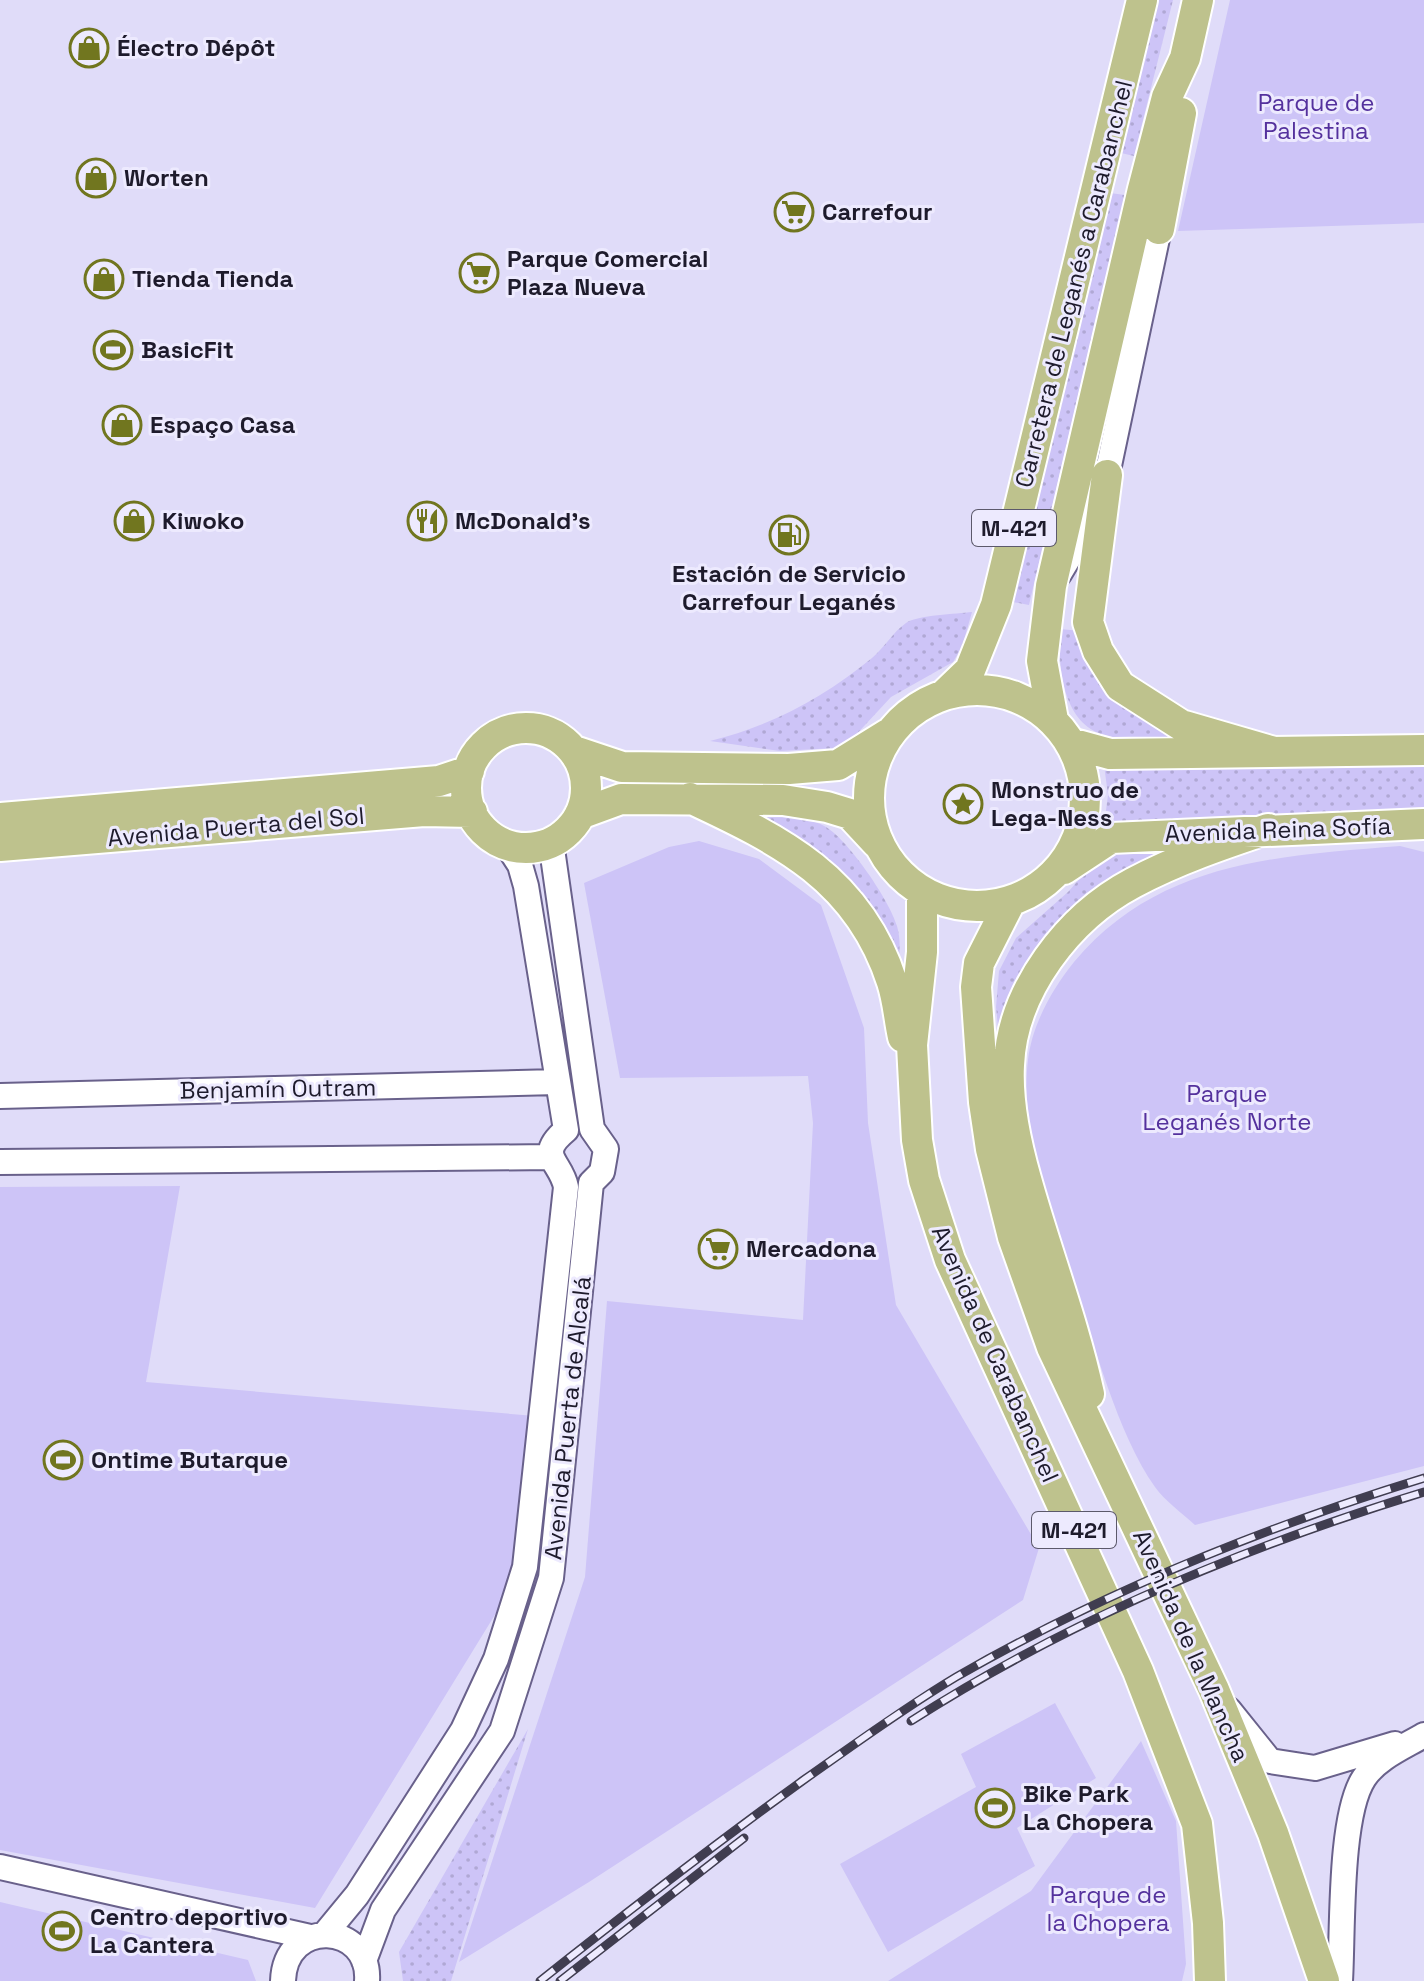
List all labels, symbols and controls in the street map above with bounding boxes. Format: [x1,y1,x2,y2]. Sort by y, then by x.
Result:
shop icon: Électro Dépôt [68,27,110,69]
place label: Électro Dépôt [117,32,275,63]
street label: Carretera de Leganés a Carabanchel [1008,77,1139,491]
park label: Parque de Palestina [1258,87,1374,146]
shop icon: Worten [75,157,117,199]
place label: Worten [124,162,209,193]
supermarket icon: Carrefour [773,191,815,233]
place label: Carrefour [822,196,932,227]
place label: Parque Comercial Plaza Nueva [507,243,709,302]
supermarket icon: Parque Comercial Plaza Nueva [458,252,500,294]
shop icon: Tienda Tienda [83,258,125,300]
place label: Tienda Tienda [132,263,294,294]
sports icon: BasicFit [92,329,134,371]
place label: BasicFit [141,334,234,365]
shop icon: Espaço Casa [101,404,143,446]
place label: Espaço Casa [150,409,295,440]
shop icon: Kiwoko [113,500,155,542]
restaurant icon: McDonald's [406,500,448,542]
place label: Kiwoko [162,505,244,536]
place label: McDonald's [455,505,591,536]
road number: M-421 [972,510,1056,546]
fuel station icon: Estación de Servicio Carrefour Leganés [768,514,810,556]
place label: Estación de Servicio Carrefour Leganés [672,558,906,617]
place label: Monstruo de Lega-Ness [991,774,1139,833]
place icon: Monstruo de Lega-Ness [942,783,984,825]
street label: Avenida Puerta del Sol [106,800,366,853]
street label: Avenida Reina Sofía [1164,810,1392,849]
street label: Benjamín Outram [179,1071,377,1106]
park label: Parque Leganés Norte [1143,1078,1311,1137]
street label: Avenida de Carabanchel [925,1221,1066,1487]
supermarket icon: Mercadona [697,1228,739,1270]
place label: Mercadona [746,1233,877,1264]
street label: Avenida Puerta de Alcalá [537,1274,598,1561]
sports icon: Ontime Butarque [42,1439,84,1481]
place label: Ontime Butarque [91,1444,288,1475]
road number: M-421 [1032,1512,1116,1548]
street label: Avenida de la Mancha [1126,1525,1257,1767]
place label: Bike Park La Chopera [1023,1778,1153,1837]
sports icon: Bike Park La Chopera [974,1787,1016,1829]
park label: Parque de la Chopera [1047,1879,1170,1938]
place label: Centro deportivo La Cantera [90,1901,288,1960]
sports icon: Centro deportivo La Cantera [41,1910,83,1952]

